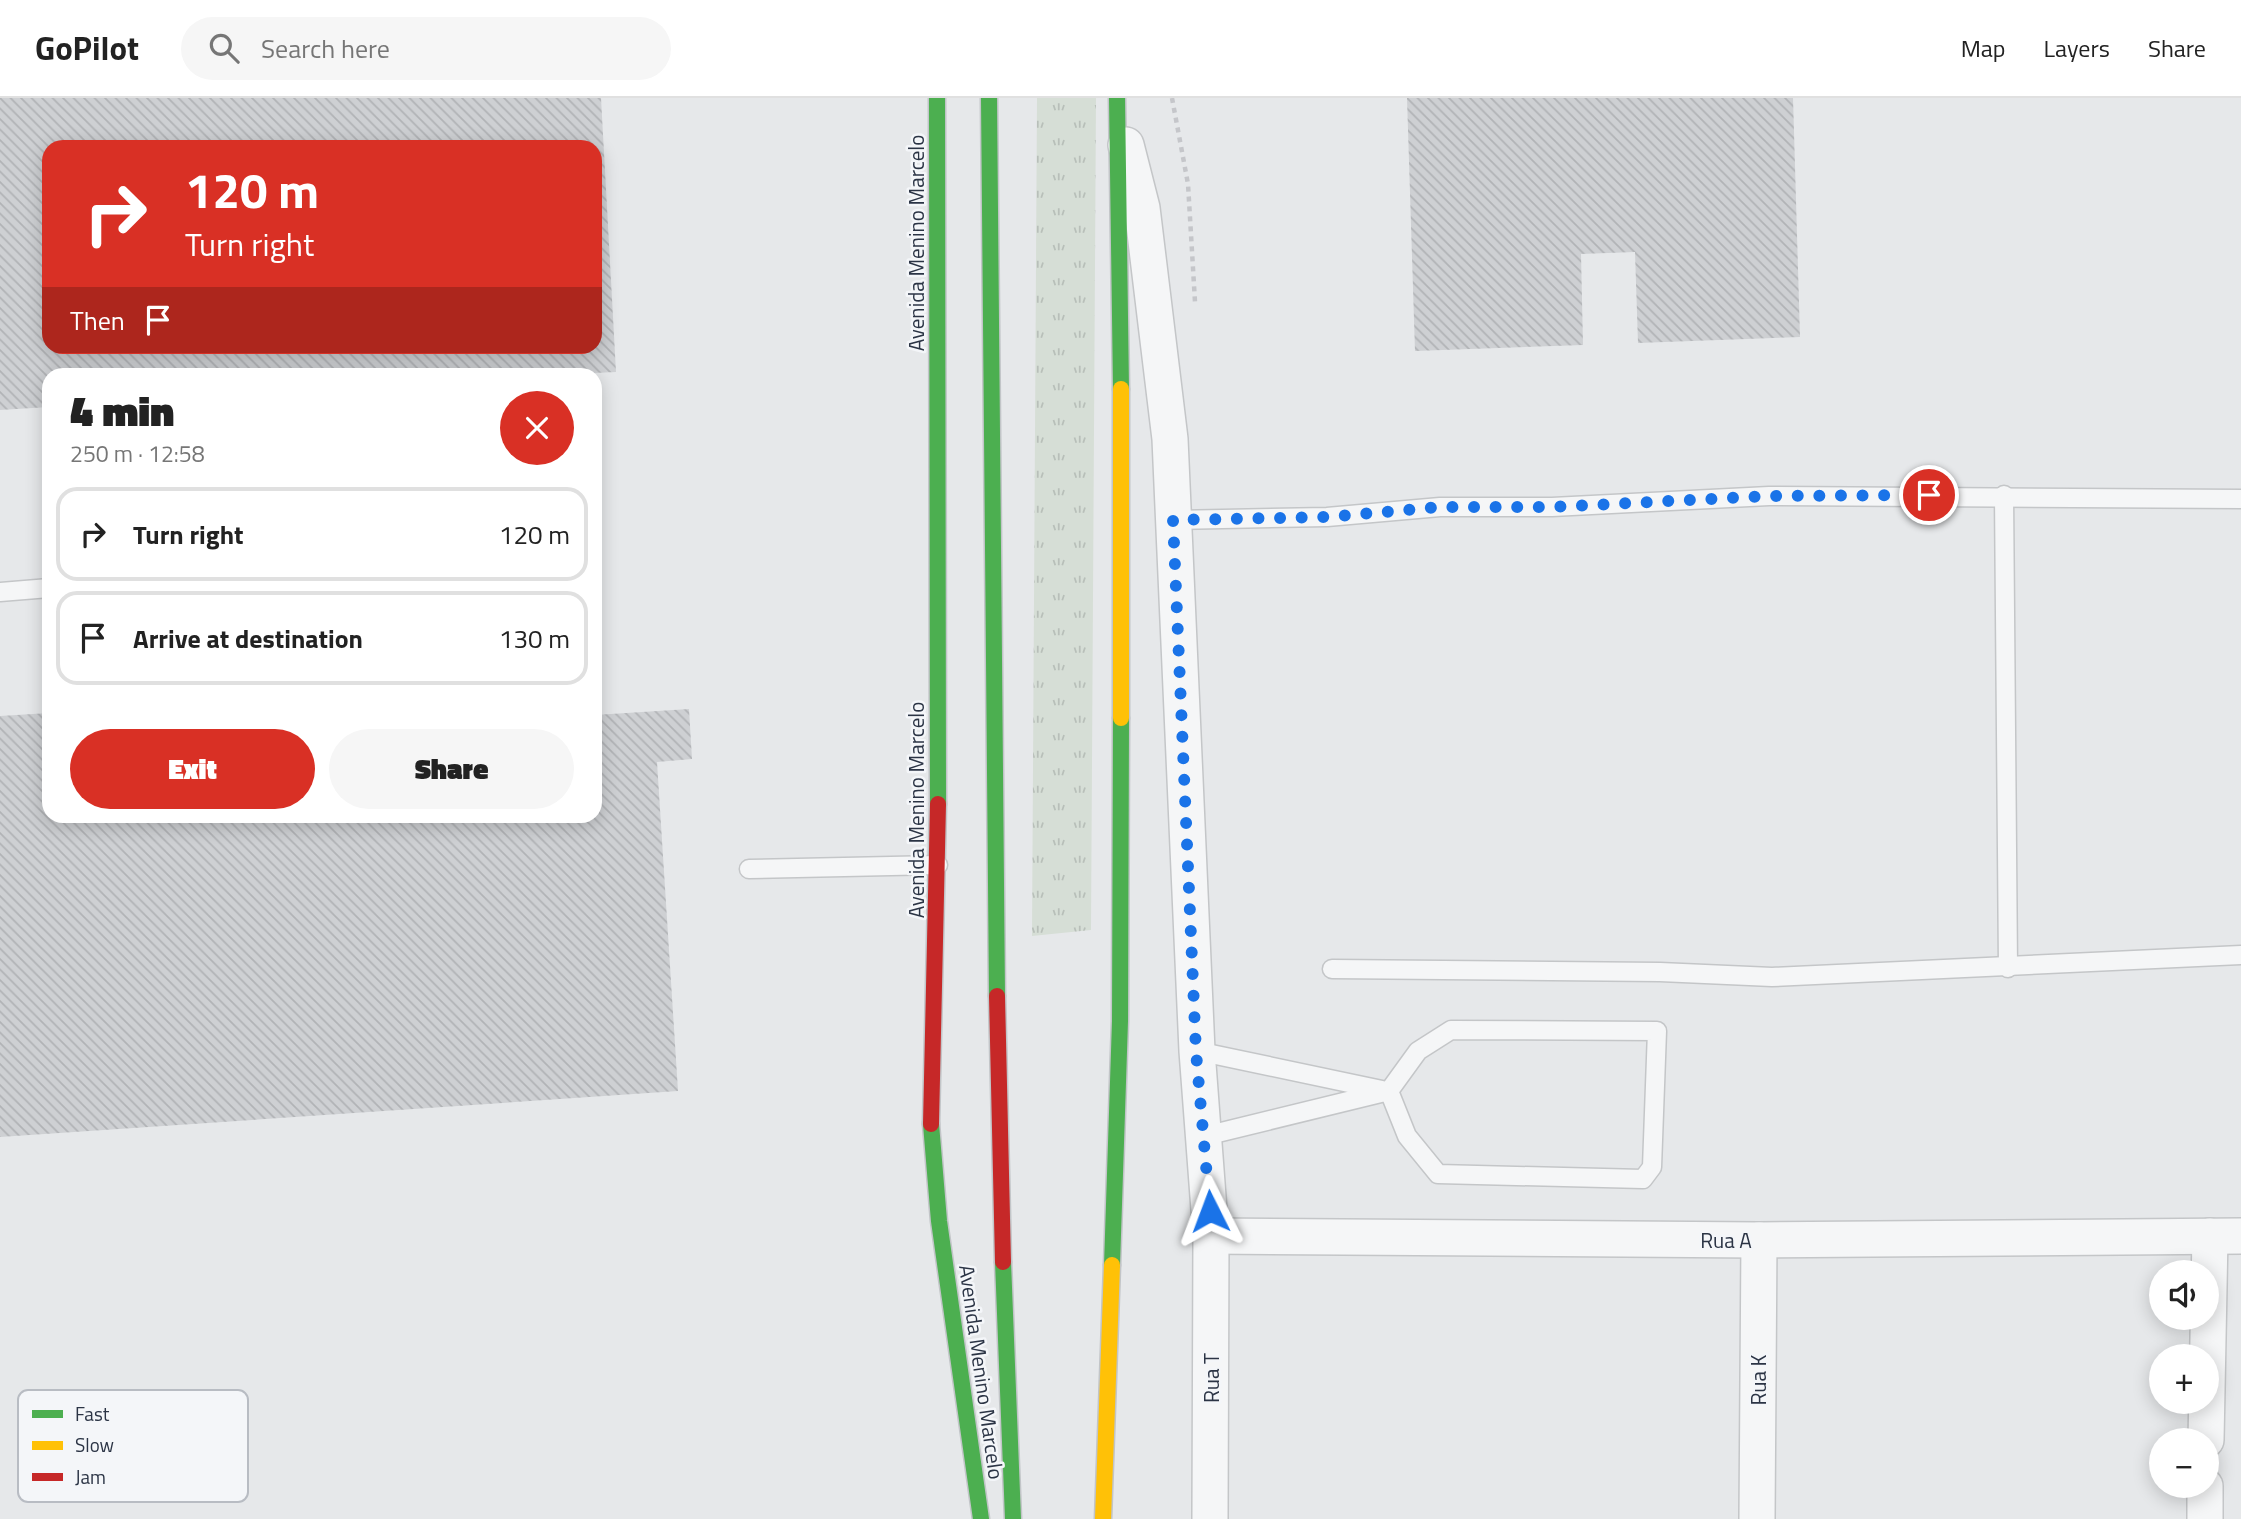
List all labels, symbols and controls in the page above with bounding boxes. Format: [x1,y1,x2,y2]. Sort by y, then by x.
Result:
search box [181,17,671,80]
text: GoPilot [35,23,139,73]
icon: search [205,29,243,67]
text: Search here [261,29,390,68]
text: Map [1961,30,2006,66]
text: Layers [2044,30,2110,66]
text: Share [2148,30,2206,66]
street label: Avenida Menino Marcelo [900,135,932,351]
text: 120 m [185,152,319,227]
icon: right [70,168,161,259]
text: Turn right [185,220,314,268]
text: Then [70,301,125,340]
icon: arrive [139,301,177,339]
text: 4 min [70,378,174,442]
button: close [500,391,574,465]
text: 250 m · 12:58 [70,436,205,471]
pin [1899,465,1959,525]
icon: arrive [1910,476,1948,514]
icon: right [74,515,112,553]
text: Turn right [133,515,244,554]
text: 120 m [499,515,570,554]
icon: arrive [74,619,112,657]
text: Arrive at destination [133,619,363,658]
text: 130 m [499,619,570,658]
street label: Avenida Menino Marcelo [900,702,932,918]
button: Exit [70,729,315,809]
button: Share [329,729,574,809]
position arrow [1173,1174,1247,1248]
street label: Rua A [1700,1224,1752,1256]
map controls [2149,1260,2219,1498]
button: sound [2149,1260,2219,1330]
street label: Avenida Menino Marcelo [951,1263,1013,1481]
button: + [2149,1344,2219,1414]
street label: Rua T [1195,1353,1227,1403]
street label: Rua K [1742,1354,1774,1406]
legend [18,1390,248,1502]
text: Fast [75,1399,110,1428]
button: − [2149,1428,2219,1498]
text: Slow [75,1430,114,1459]
text: Jam [75,1462,106,1491]

